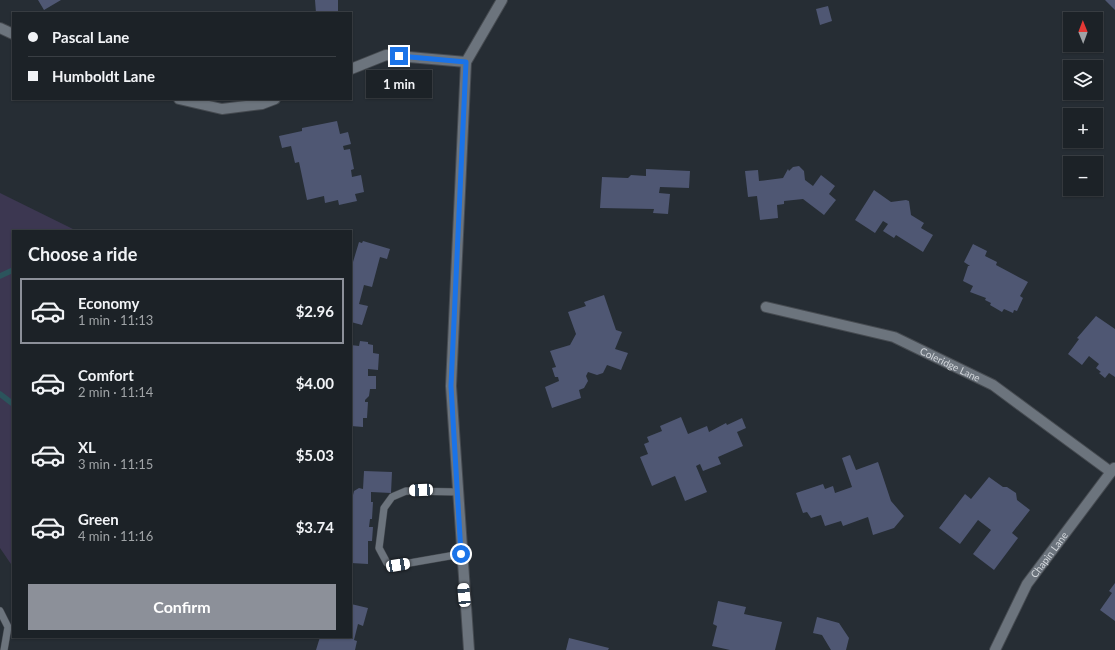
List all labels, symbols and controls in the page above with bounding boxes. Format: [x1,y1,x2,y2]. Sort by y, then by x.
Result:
north arrow [1063,12,1103,52]
map controls [1063,12,1103,196]
text: Pascal Lane [52,28,129,46]
route end [390,47,408,65]
button: layers [1063,60,1103,100]
text: Humboldt Lane [52,67,155,85]
callout: 1 min [366,70,432,98]
text: 1 min [383,76,415,92]
button: + [1063,108,1103,148]
button: − [1063,156,1103,196]
text: Choose a ride [28,243,137,265]
icon: car [30,293,66,329]
text: Economy [78,294,139,312]
text: $2.96 [296,302,334,320]
text: 1 min · 11:13 [78,312,153,328]
street label: Coleridge Lane [918,345,982,384]
icon: car [30,365,66,401]
text: Comfort [78,366,134,384]
text: $4.00 [296,374,334,392]
text: 2 min · 11:14 [78,384,153,400]
icon: car [30,437,66,473]
text: XL [78,438,96,456]
text: $5.03 [296,446,334,464]
text: 3 min · 11:15 [78,456,153,472]
car [409,483,433,497]
icon: car [30,509,66,545]
text: Green [78,510,119,528]
text: $3.74 [296,518,334,536]
text: 4 min · 11:16 [78,528,153,544]
street label: Chapin Lane [1028,529,1070,580]
route start [452,545,470,563]
car [385,557,411,573]
car [457,583,471,607]
button: Confirm [28,584,336,630]

